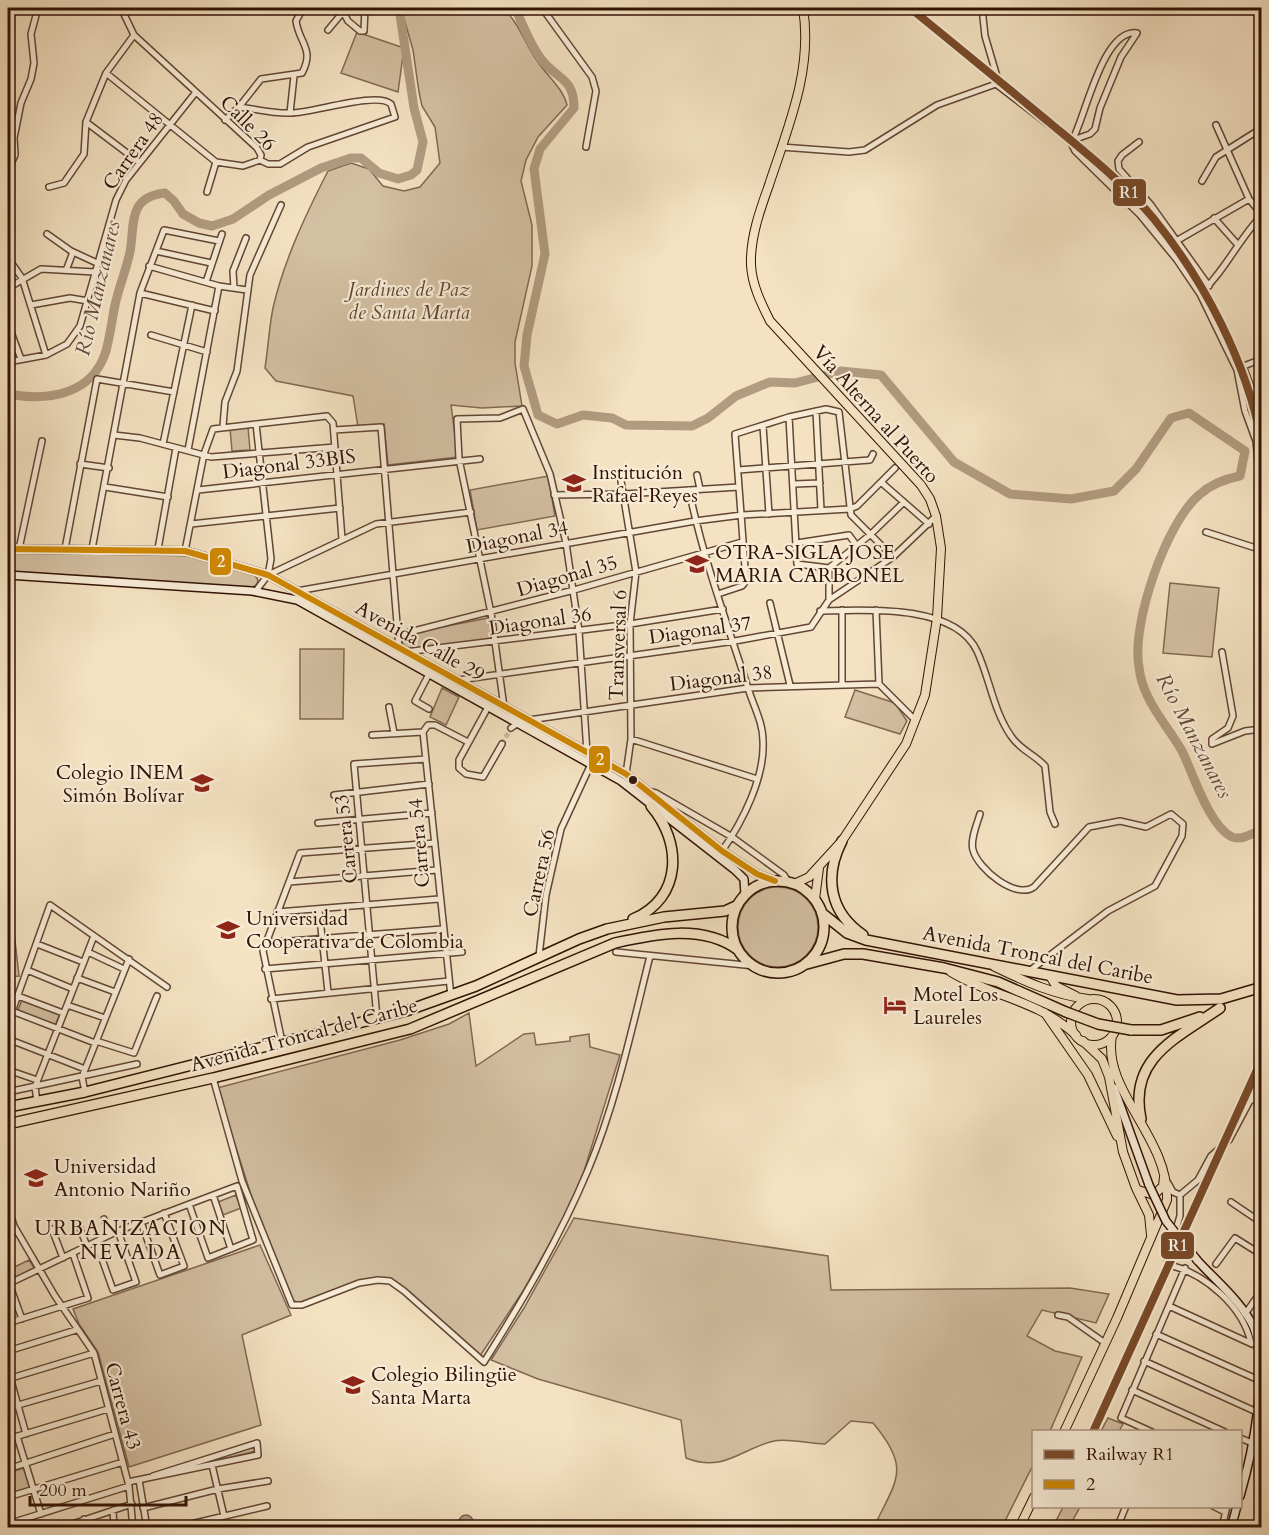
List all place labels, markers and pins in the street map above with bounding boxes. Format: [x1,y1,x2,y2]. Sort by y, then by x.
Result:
place label: Institución Rafael Reyes [592,459,698,509]
school or university icon: Institución Rafael Reyes [561,470,587,496]
place label: OTRA-SIGLA JOSE MARIA CARBONEL [715,539,905,589]
school or university icon: OTRA-SIGLA JOSE MARIA CARBONEL [684,551,710,577]
place label: Colegio INEM Simón Bolívar [56,759,185,809]
school or university icon: Colegio INEM Simón Bolívar [189,770,215,796]
unlabelled marker [627,774,639,786]
place label: Universidad Cooperativa de Colombia [246,905,464,955]
school or university icon: Universidad Cooperativa de Colombia [215,917,241,943]
place label: Motel Los Laureles [913,981,998,1031]
hotel icon: Motel Los Laureles [882,992,908,1018]
place label: Universidad Antonio Nariño [54,1153,191,1203]
school or university icon: Universidad Antonio Nariño [23,1165,49,1191]
place label: Colegio Bilingüe Santa Marta [371,1361,517,1411]
school or university icon: Colegio Bilingüe Santa Marta [340,1372,366,1398]

